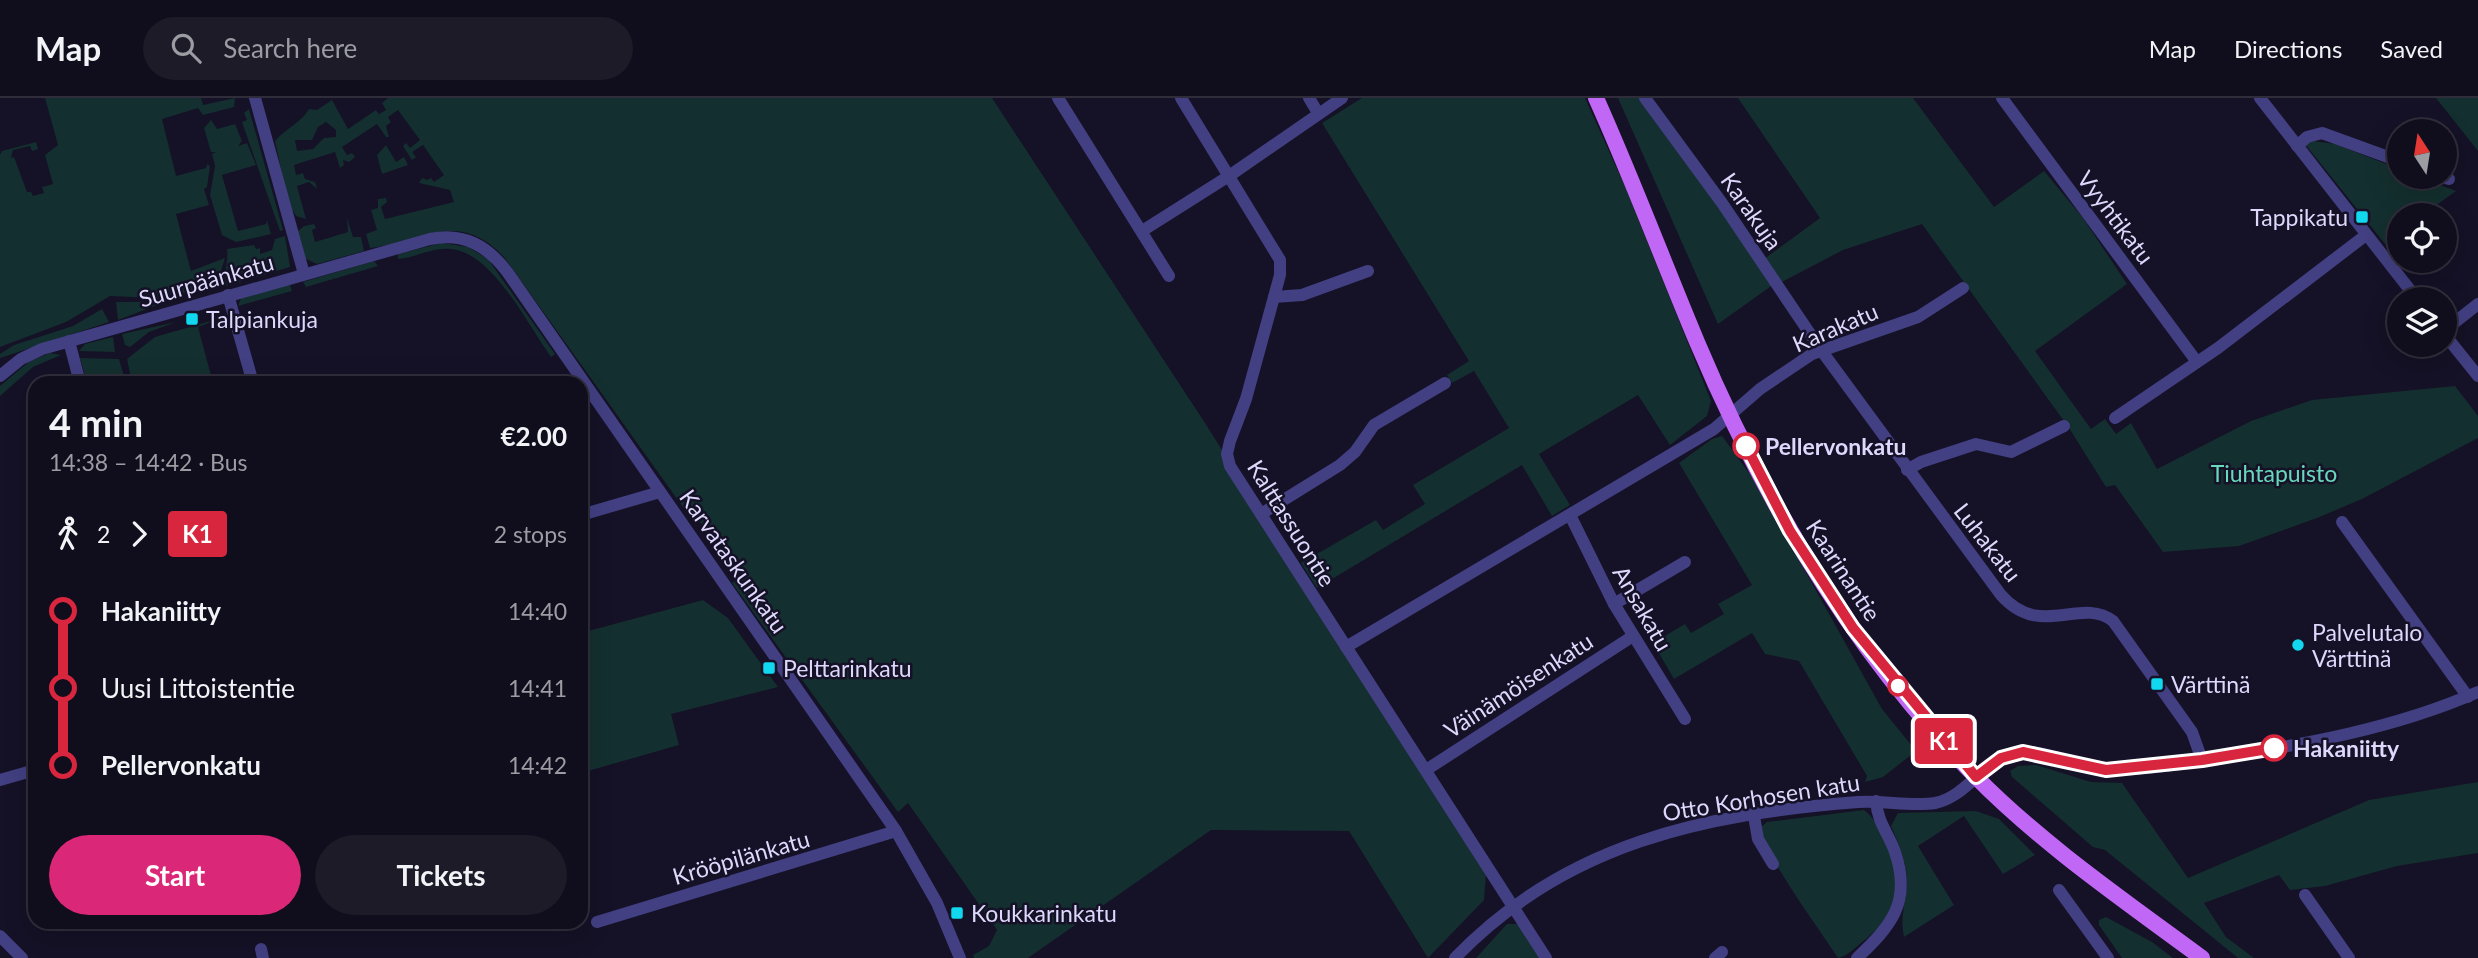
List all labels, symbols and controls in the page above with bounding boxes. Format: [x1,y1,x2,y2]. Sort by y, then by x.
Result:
search box [143,17,633,80]
text: Map [35,28,101,68]
icon: search [167,29,205,67]
text: Search here [223,32,357,64]
text: Map [2149,34,2196,63]
text: Directions [2234,34,2342,63]
text: Saved [2380,34,2443,63]
north arrow [2387,119,2457,189]
map controls [2387,119,2457,357]
street label: Vyyhtikatu [2072,165,2160,269]
street label: Karakuja [1715,167,1789,255]
place label: Tappikatu [2250,203,2348,231]
button: locate [2387,203,2457,273]
marker: Tappikatu [2354,209,2370,225]
street label: Suurpäänkatu [135,247,277,313]
button: layers [2387,287,2457,357]
street label: Karakatu [1788,296,1882,358]
place label: Talpiankuja [206,305,318,333]
marker: Talpiankuja [184,311,200,327]
text: 4 min [49,399,143,445]
text: €2.00 [501,420,567,452]
place label: Pellervonkatu [1765,432,1907,460]
marker: Pellervonkatu [1733,433,1759,459]
text: 14:38 – 14:42 · Bus [49,448,248,476]
street label: Kalttassuontie [1242,455,1342,591]
park label: Tiuhtapuisto [2211,459,2337,487]
street label: Karvataskunkatu [674,484,794,638]
street label: Luhakatu [1949,497,2027,587]
street label: Kaarinantie [1801,514,1887,626]
icon: walk [49,515,87,553]
icon: forward [120,515,158,553]
text: K1 [182,519,213,548]
text: 2 [97,520,110,548]
text: 2 stops [494,520,567,548]
street label: Ansakatu [1607,560,1679,656]
text: Hakaniitty [101,595,221,627]
text: 14:40 [508,597,567,625]
place label: Palvelutalo Värttinä [2312,618,2422,672]
street label: Väinämöisenkatu [1438,626,1598,744]
marker: Palvelutalo Värttinä [2290,637,2306,653]
place label: Pelttarinkatu [783,654,912,682]
marker: Pelttarinkatu [761,660,777,676]
place label: Värttinä [2171,670,2251,698]
text: Uusi Littoistentie [101,672,295,704]
text: 14:41 [508,674,567,702]
unlabelled marker [1888,676,1908,696]
marker: Värttinä [2149,676,2165,692]
line badge: K1 [1912,718,1976,764]
text: K1 [1929,726,1959,755]
place label: Hakaniitty [2293,734,2400,762]
marker: Hakaniitty [2261,735,2287,761]
text: Pellervonkatu [101,749,261,781]
text: 14:42 [508,751,567,779]
street label: Otto Korhosen katu [1660,768,1862,826]
street label: Krööpilänkatu [669,824,813,890]
button: Start [49,835,301,915]
button: Tickets [315,835,567,915]
place label: Koukkarinkatu [971,899,1117,927]
marker: Koukkarinkatu [949,905,965,921]

